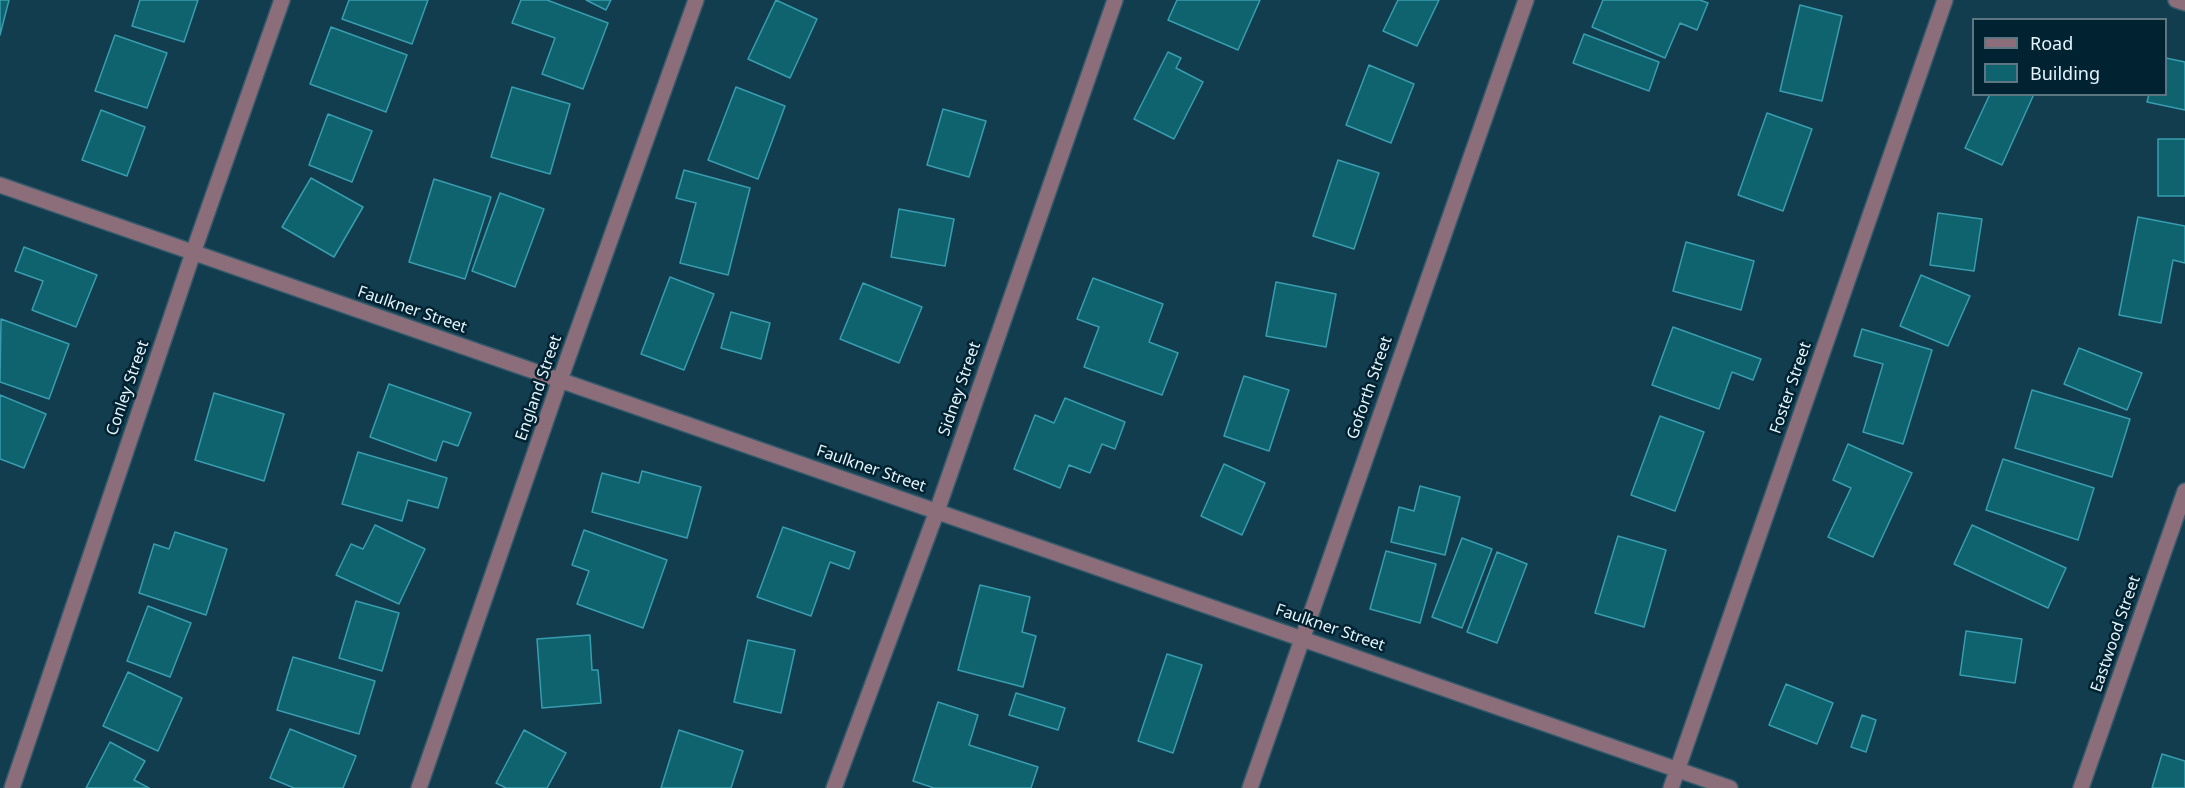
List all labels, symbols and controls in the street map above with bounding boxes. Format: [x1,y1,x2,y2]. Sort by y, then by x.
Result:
legend [1972,18,2167,96]
text: Road [2030,31,2073,55]
text: Building [2030,61,2100,85]
street label: Faulkner Street [355,282,469,338]
street label: England Street [512,333,566,443]
street label: Goforth Street [1343,334,1397,442]
street label: Conley Street [103,338,153,438]
street label: Sidney Street [935,339,985,439]
street label: Foster Street [1766,340,1816,436]
street label: Faulkner Street [814,441,928,497]
street label: Eastwood Street [2087,573,2145,695]
street label: Faulkner Street [1273,600,1387,656]

